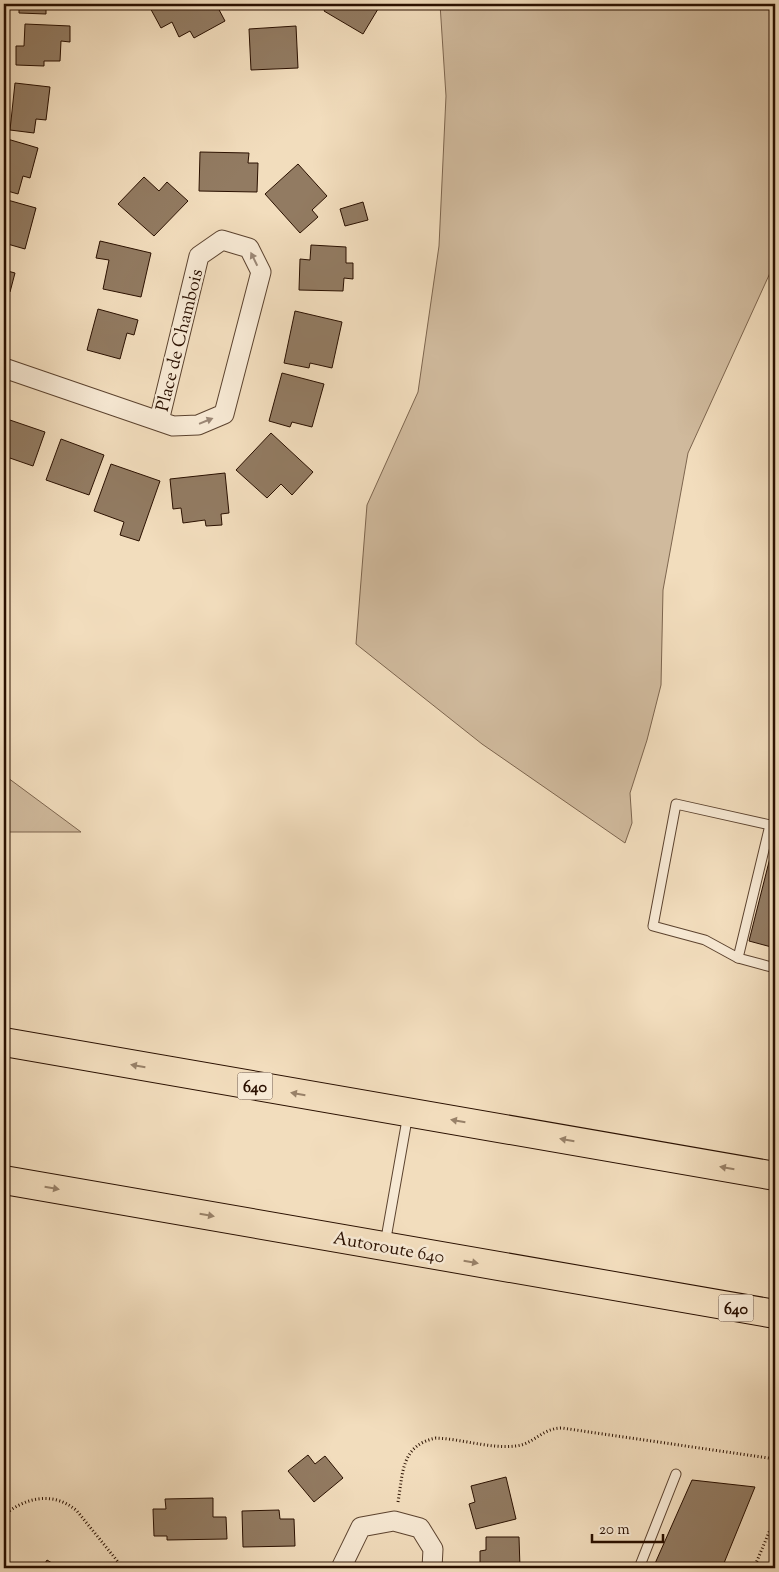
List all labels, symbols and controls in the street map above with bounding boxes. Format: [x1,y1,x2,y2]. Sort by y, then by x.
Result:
one-way arrow [250,252,258,266]
street label: Place de Chambois [151,267,211,414]
one-way arrow [199,417,213,425]
one-way arrow [130,1061,146,1069]
road number: 640 [238,1072,272,1100]
one-way arrow [290,1089,306,1097]
one-way arrow [450,1117,466,1125]
one-way arrow [559,1135,575,1143]
one-way arrow [719,1163,735,1171]
one-way arrow [44,1185,60,1193]
one-way arrow [200,1212,216,1220]
street label: Autoroute 640 [331,1226,446,1272]
one-way arrow [463,1258,479,1266]
road number: 640 [718,1295,754,1322]
scale bar [592,1512,663,1544]
text: 20 m [599,1520,630,1541]

